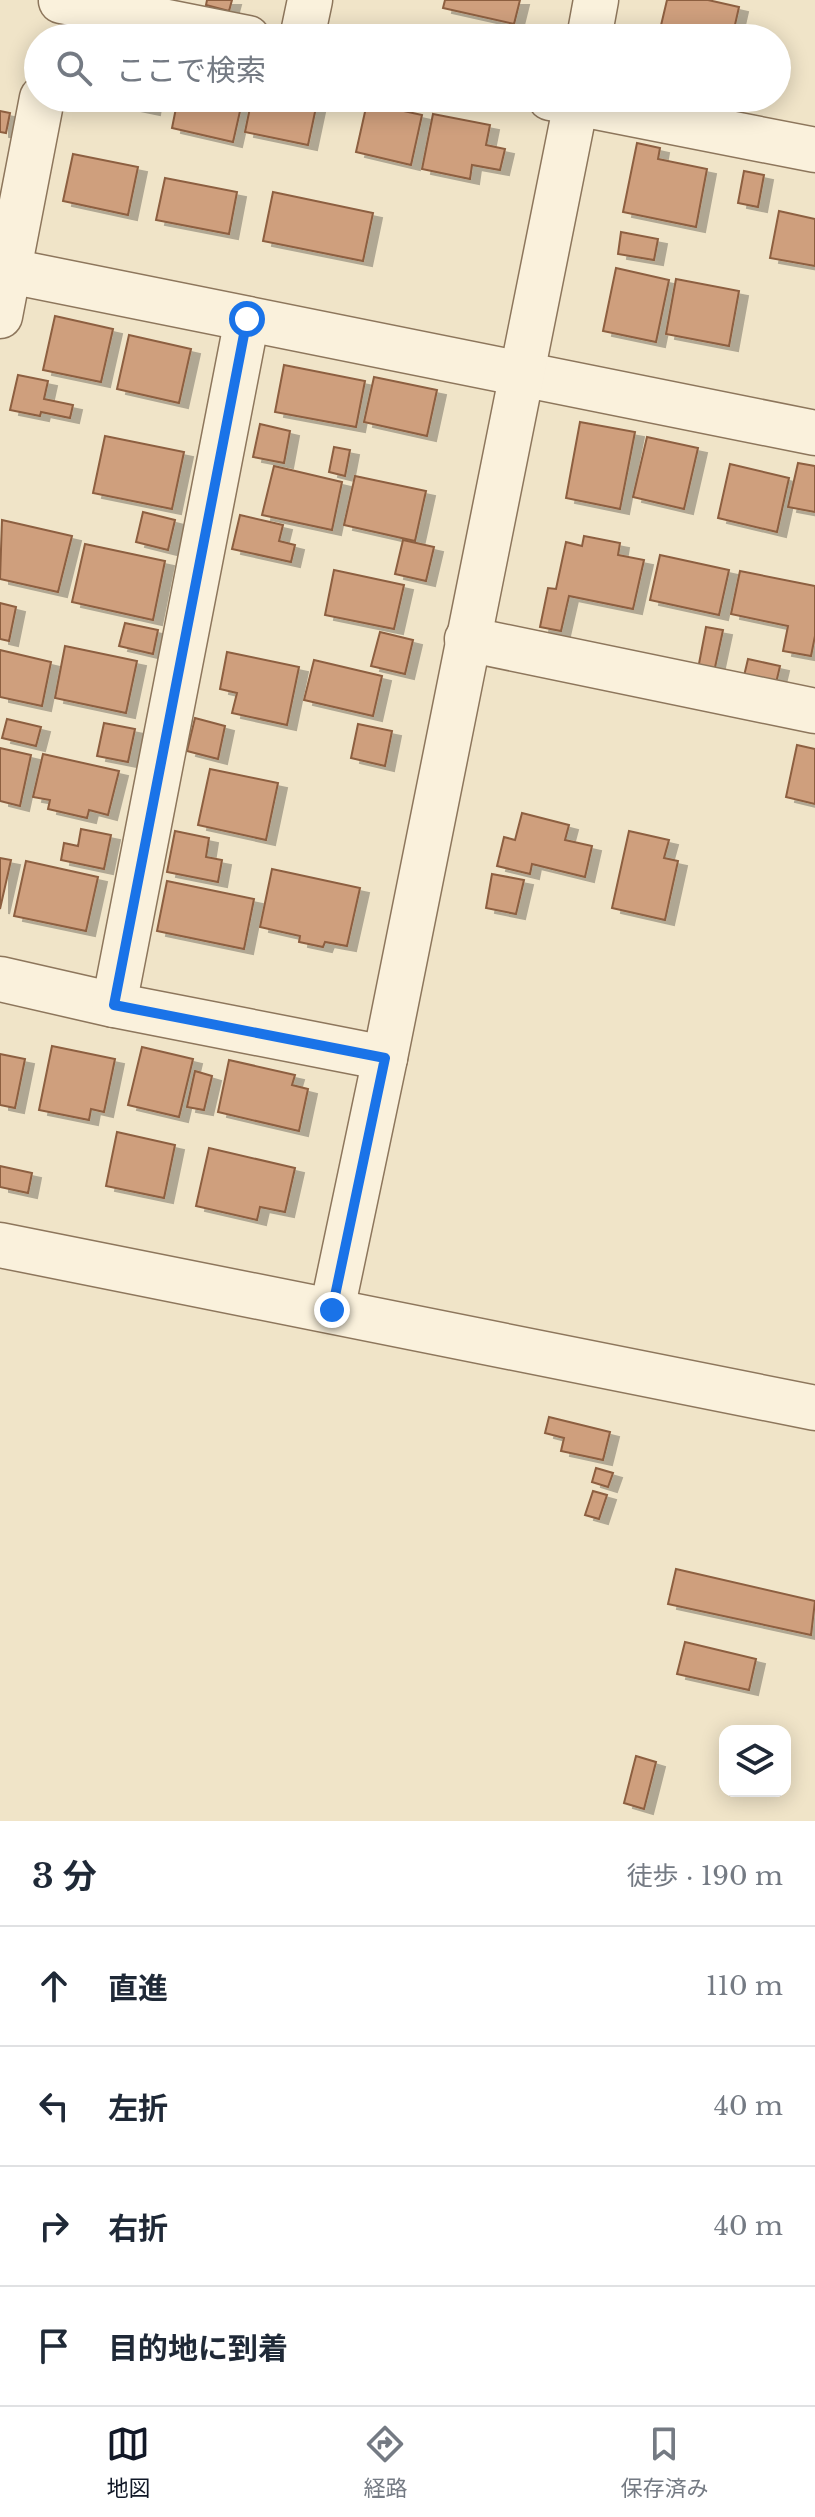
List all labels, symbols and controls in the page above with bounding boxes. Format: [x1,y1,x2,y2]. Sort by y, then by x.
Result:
search box [24,24,791,112]
icon: search [52,46,96,90]
text: ここで検索 [116,52,266,89]
route start [229,301,265,337]
route end [314,1292,350,1328]
map controls [719,1725,791,1797]
button: layers [719,1725,791,1797]
text: 3 分 [32,1855,97,1897]
text: 徒歩 · 190 m [626,1860,783,1892]
icon: ahead [32,1964,76,2008]
text: 直進 [108,1970,168,2007]
text: 110 m [706,1970,783,2002]
icon: left [32,2084,76,2128]
text: 左折 [108,2090,168,2127]
text: 40 m [714,2090,783,2122]
icon: right [32,2204,76,2248]
text: 右折 [108,2210,168,2247]
text: 40 m [714,2210,783,2242]
icon: arrive [32,2324,76,2368]
text: 目的地に到着 [108,2330,288,2367]
tab: 地図 [106,2422,151,2502]
tab: 経路 [363,2422,408,2502]
tab: 保存済み [620,2422,709,2502]

